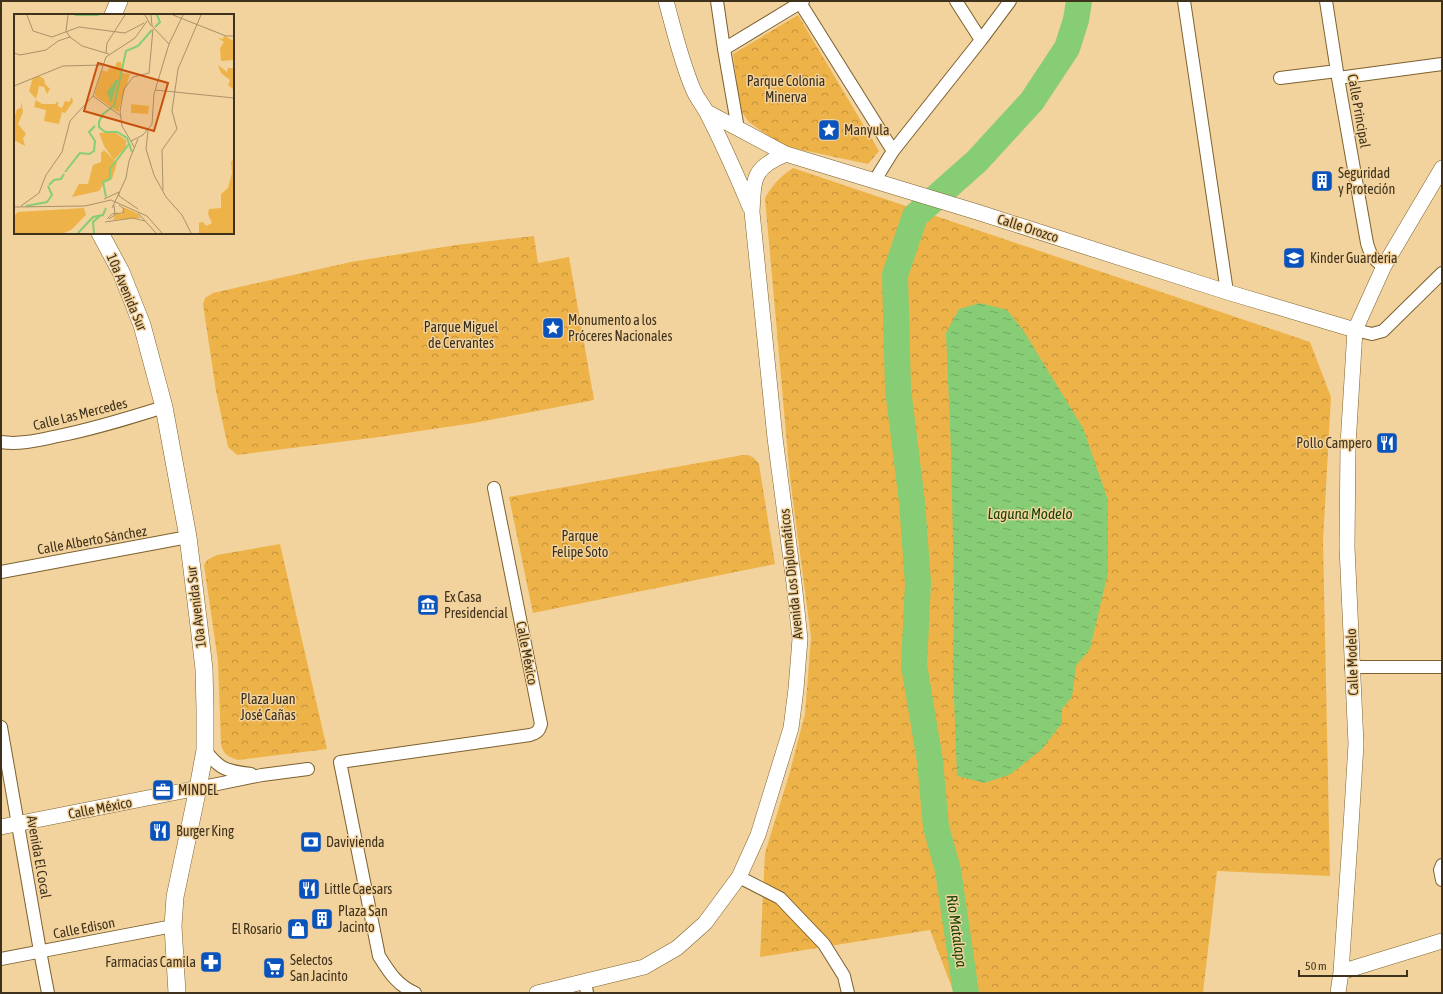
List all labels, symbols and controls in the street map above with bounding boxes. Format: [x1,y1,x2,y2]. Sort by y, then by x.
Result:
inset map [14,14,234,234]
park label: Parque Colonia Minerva [747,73,825,105]
street label: Calle Principal [1345,73,1373,149]
place icon: Manyula [816,117,842,143]
place label: Manyula [844,122,889,138]
place label: Seguridad y Proteción [1338,165,1395,197]
building icon: Seguridad y Proteción [1309,168,1335,194]
street label: Calle Orozco [995,211,1061,245]
school or university icon: Kinder Guarderia [1281,245,1307,271]
place label: Kinder Guarderia [1310,250,1398,266]
street label: 10a Avenida Sur [104,251,151,334]
place label: Monumento a los Próceres Nacionales [568,312,672,344]
place icon: Monumento a los Próceres Nacionales [540,315,566,341]
park label: Parque Miguel de Cervantes [424,319,498,351]
street label: Calle Las Mercedes [31,395,129,433]
restaurant icon: Pollo Campero [1374,430,1400,456]
place label: Pollo Campero [1296,435,1372,451]
water label: Laguna Modelo [987,505,1073,522]
street label: Avenida Los Diplomáticos [776,508,806,640]
street label: Calle Alberto Sánchez [36,522,148,558]
park label: Parque Felipe Soto [552,528,608,560]
street label: 10a Avenida Sur [183,564,209,649]
place label: Ex Casa Presidencial [444,589,508,621]
museum icon: Ex Casa Presidencial [415,592,441,618]
street label: Calle México [513,620,541,686]
street label: Calle Modelo [1343,628,1361,696]
park label: Plaza Juan José Cañas [240,691,296,723]
office icon: MINDEL [150,777,176,803]
place label: MINDEL [178,782,219,798]
street label: Calle México [67,794,133,822]
street label: Avenida El Cocal [24,814,54,900]
restaurant icon: Burger King [147,818,173,844]
place label: Burger King [176,823,234,839]
bank icon: Davivienda [298,829,324,855]
place label: Davivienda [326,834,385,850]
restaurant icon: Little Caesars [296,876,322,902]
place label: Little Caesars [324,881,392,897]
water label: Río Matalapa [943,894,971,968]
place label: Plaza San Jacinto [338,903,388,935]
building icon: Plaza San Jacinto [309,906,335,932]
street label: Calle Edison [52,914,116,942]
shop icon: El Rosario [285,916,311,942]
place label: El Rosario [231,921,282,937]
pharmacy icon: Farmacias Camila [198,949,224,975]
place label: Selectos San Jacinto [290,952,348,984]
scale bar [1299,952,1407,978]
place label: Farmacias Camila [105,954,196,970]
supermarket icon: Selectos San Jacinto [261,955,287,981]
text: 50 m [1305,959,1327,973]

